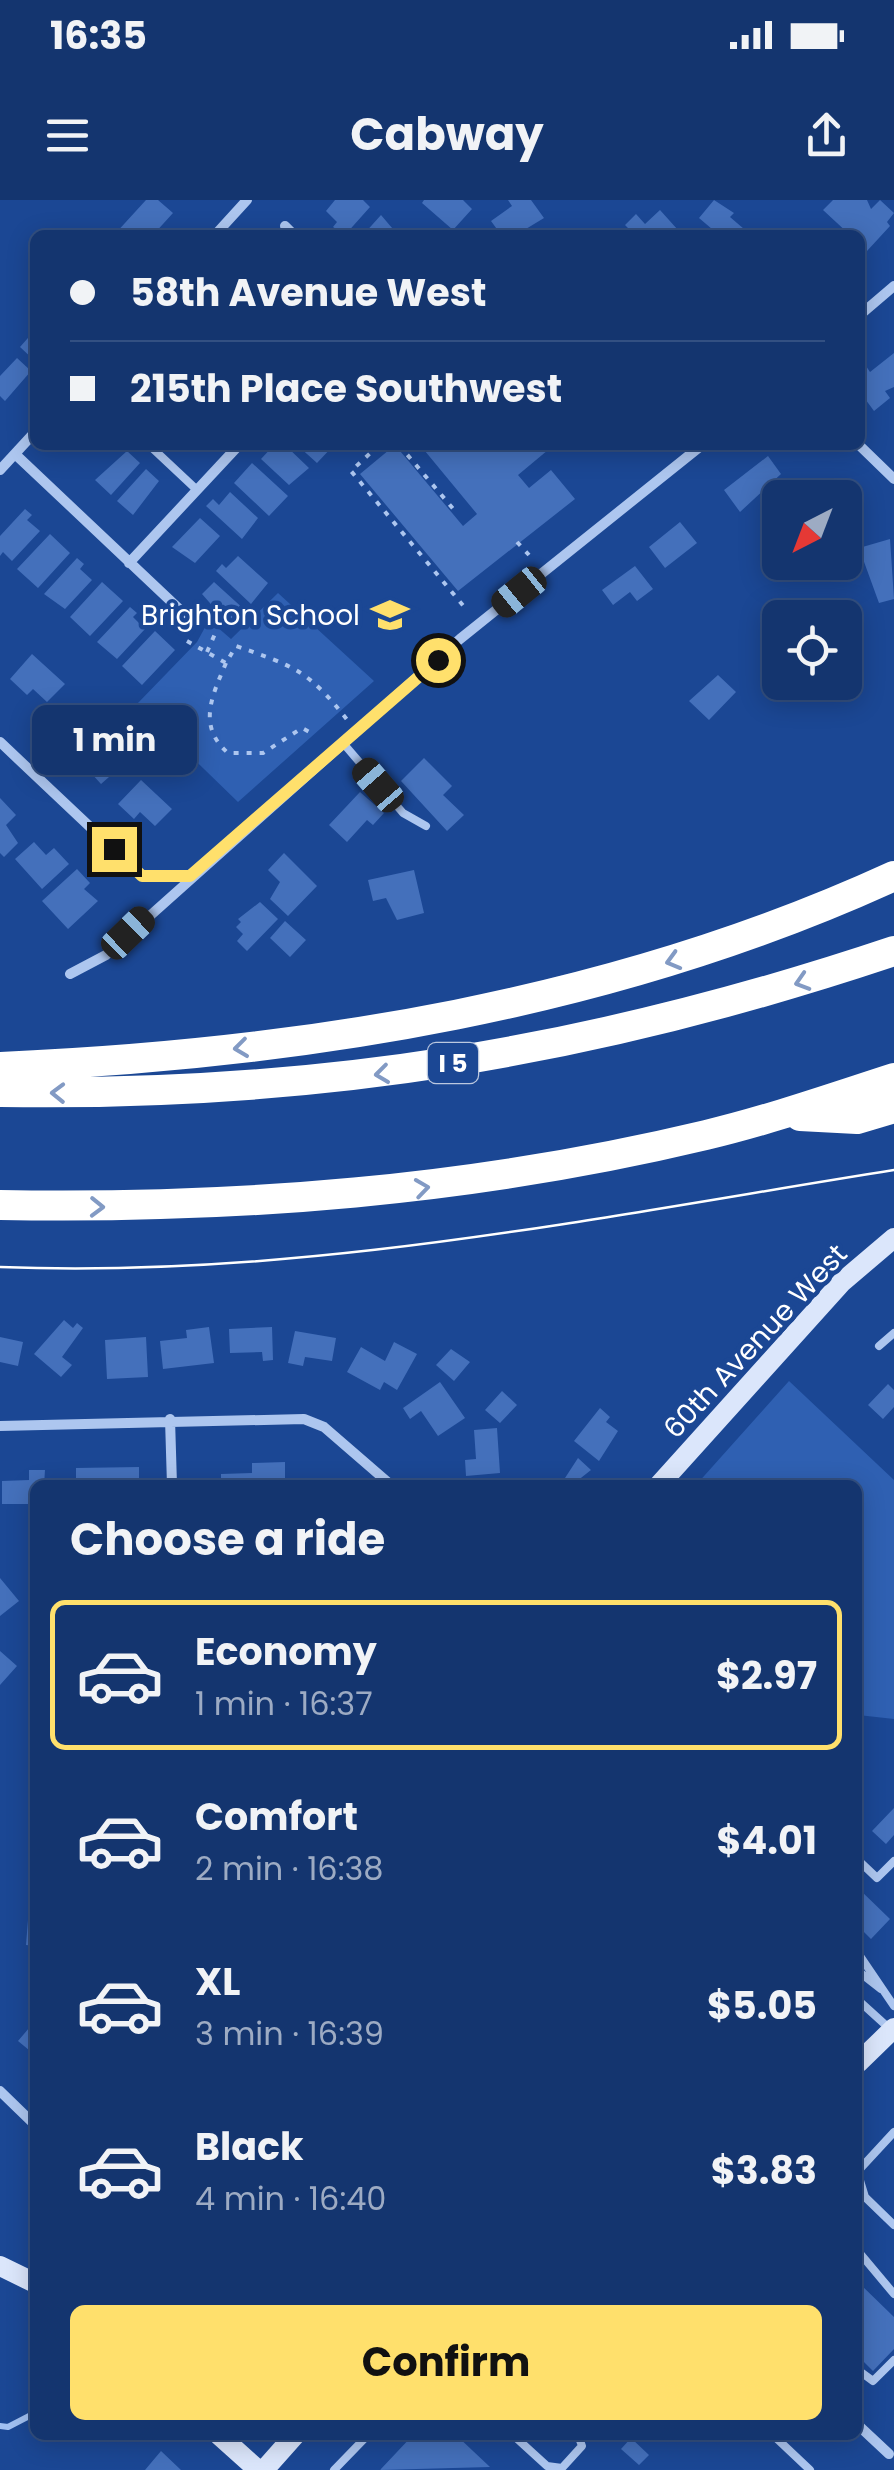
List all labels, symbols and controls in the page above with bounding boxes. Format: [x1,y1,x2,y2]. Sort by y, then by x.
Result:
text: 16:35 [50,9,147,62]
text: Cabway [350,103,544,166]
icon: menu [40,108,95,163]
icon: share [799,108,854,163]
text: 58th Avenue West [130,266,486,319]
text: 215th Place Southwest [130,362,562,415]
north arrow [762,480,862,580]
map controls [762,480,862,700]
car [486,561,552,623]
school or university icon: Brighton School [369,594,411,636]
place label: Brighton School [141,596,360,635]
button: locate [762,600,862,700]
route start [416,638,461,683]
callout: 1 min [32,704,196,774]
text: 1 min [73,717,156,762]
car [347,753,409,817]
route end [92,827,137,872]
car [96,901,160,965]
one-way arrow [665,950,682,971]
one-way arrow [794,970,811,991]
one-way arrow [233,1037,249,1058]
road number: I 5 [428,1043,478,1083]
one-way arrow [374,1063,390,1084]
one-way arrow [49,1082,64,1104]
one-way arrow [413,1178,430,1199]
one-way arrow [90,1196,106,1217]
street label: 60th Avenue West [655,1235,856,1447]
text: Choose a ride [70,1508,385,1571]
text: Economy [195,1625,377,1678]
icon: car [75,1630,165,1720]
text: $2.97 [716,1649,817,1702]
text: 1 min · 16:37 [195,1681,373,1726]
text: Comfort [195,1790,358,1843]
icon: car [75,1795,165,1885]
text: $4.01 [716,1814,817,1867]
text: 2 min · 16:38 [195,1846,384,1891]
text: XL [195,1955,240,2008]
icon: car [75,1960,165,2050]
text: $5.05 [707,1979,817,2032]
text: 3 min · 16:39 [195,2011,384,2056]
text: Black [195,2120,304,2173]
icon: car [75,2125,165,2215]
text: $3.83 [711,2144,817,2197]
text: 4 min · 16:40 [195,2176,386,2221]
button: Confirm [70,2305,822,2420]

